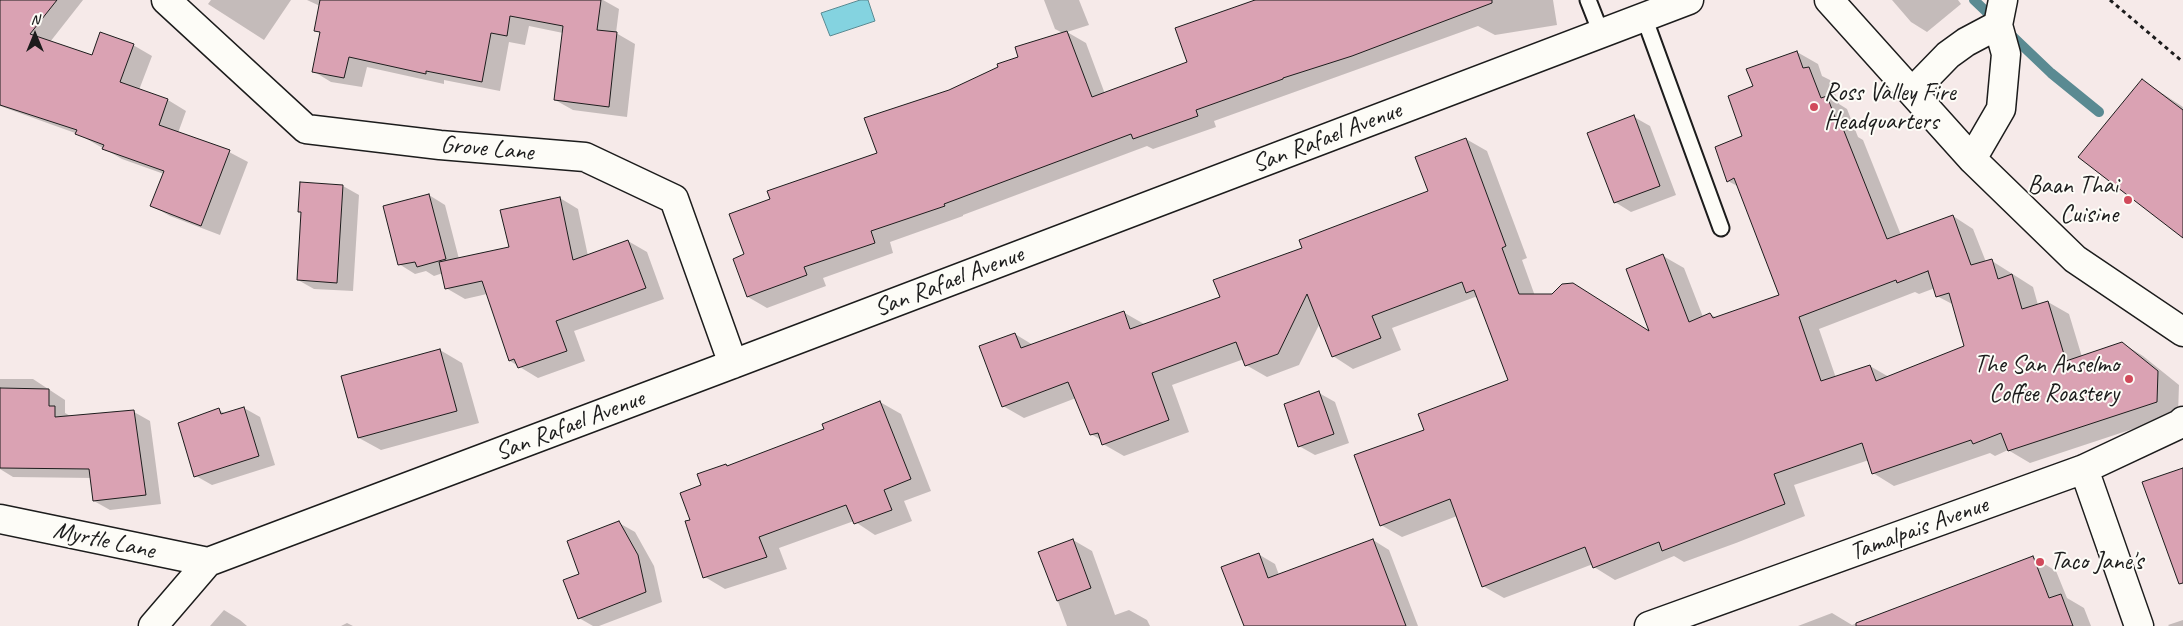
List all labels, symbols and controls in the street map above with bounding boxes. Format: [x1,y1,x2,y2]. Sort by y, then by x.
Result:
north arrow [10,10,60,60]
text: N [31,11,39,28]
place label: Ross Valley Fire Headquarters [1824,78,1956,137]
street label: San Rafael Avenue [1248,96,1406,180]
marker: Ross Valley Fire Headquarters [1808,101,1820,113]
street label: Grove Lane [439,130,535,168]
place label: Baan Thai Cuisine [2028,171,2118,230]
marker: Baan Thai Cuisine [2122,194,2134,206]
street label: San Rafael Avenue [870,240,1028,324]
place label: The San Anselmo Coffee Roastery [1974,350,2119,409]
marker: The San Anselmo Coffee Roastery [2123,373,2135,385]
street label: San Rafael Avenue [491,384,649,468]
street label: Tamalpais Avenue [1846,490,1992,568]
street label: Myrtle Lane [51,516,157,566]
place label: Taco Jane's [2050,547,2143,577]
marker: Taco Jane's [2034,556,2046,568]

